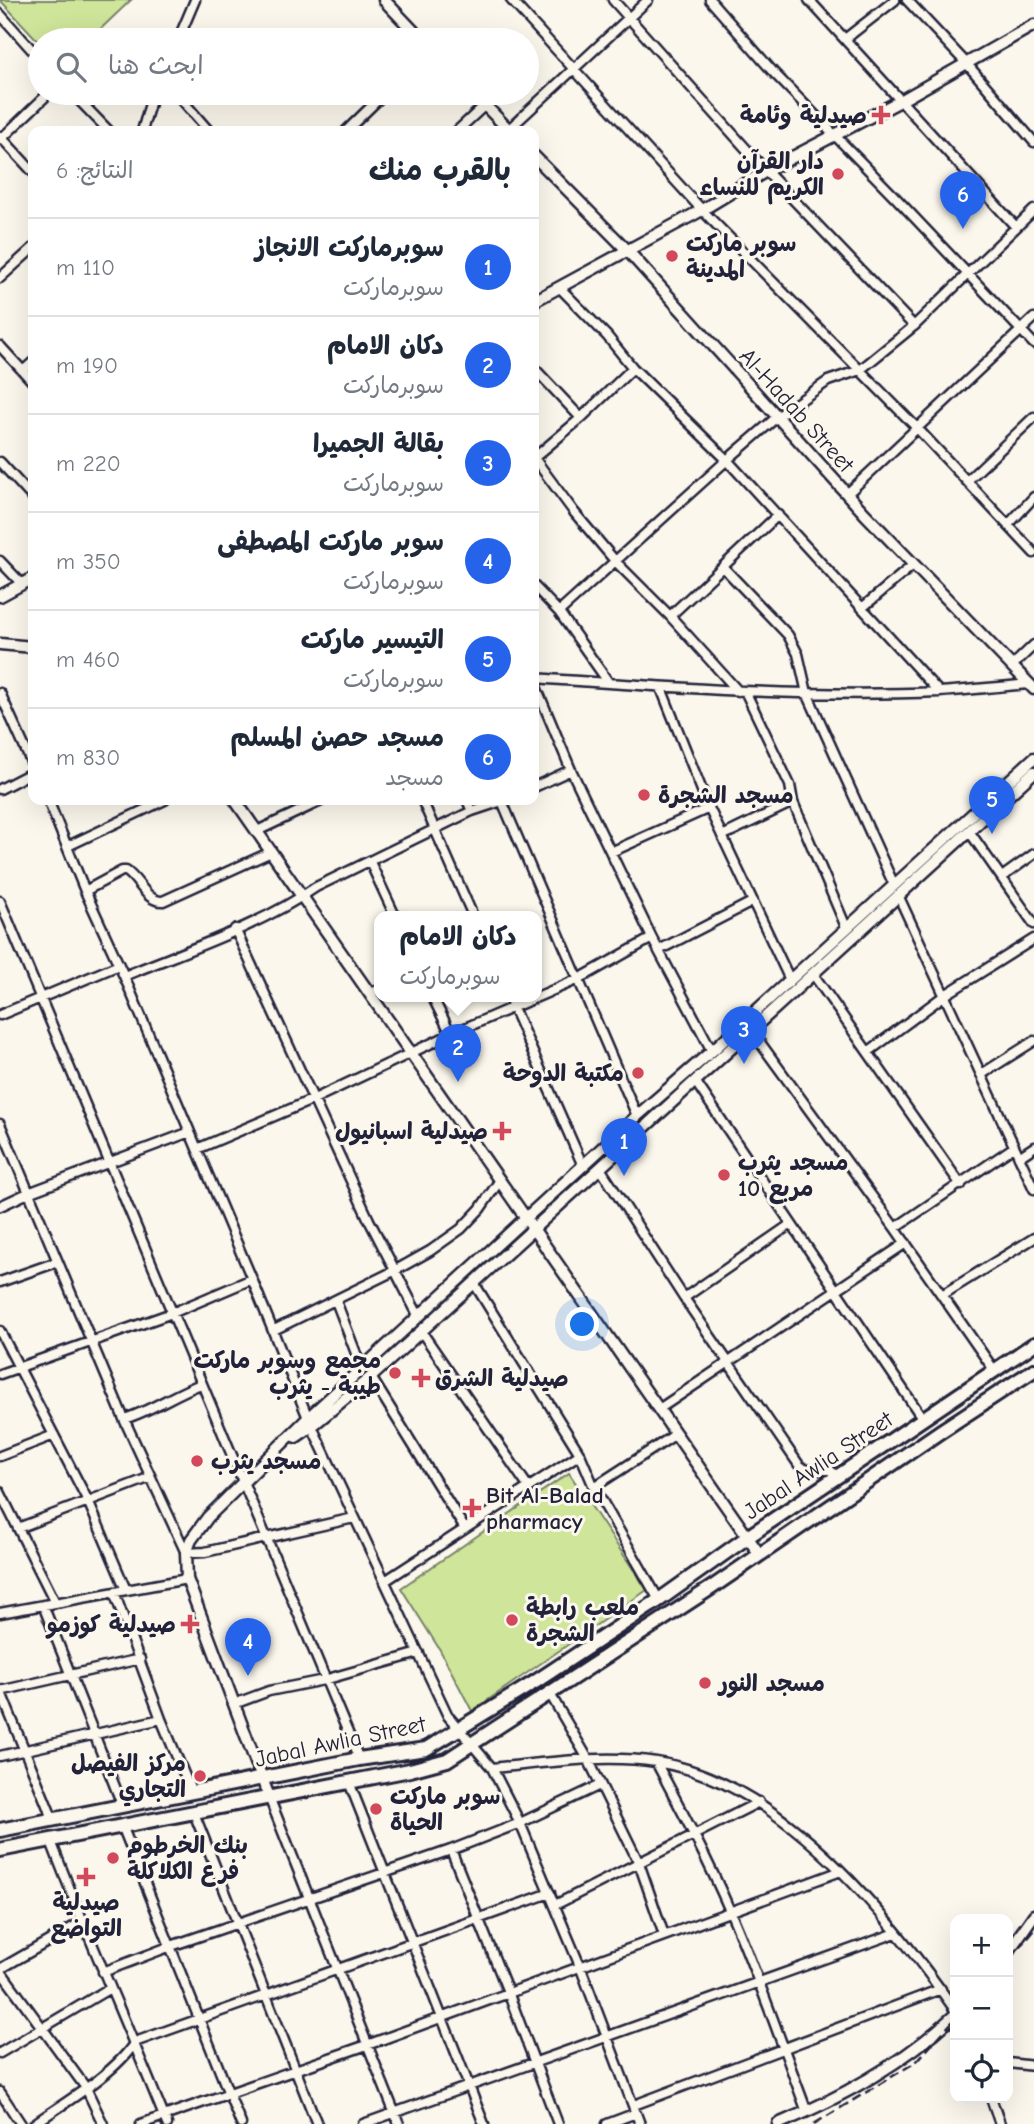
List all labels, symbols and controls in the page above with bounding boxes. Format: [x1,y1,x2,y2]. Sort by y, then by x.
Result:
search box [28,28,539,105]
icon: search [52,48,90,86]
text: ابحث هنا [108,51,204,81]
place label: صيدلية وئامة [740,102,867,130]
marker: صيدلية وئامة [873,107,889,123]
place label: دار القرآن الكريم للنساء [699,148,824,205]
text: بالقرب منك [369,153,511,188]
text: النتائج: 6 [56,157,133,184]
marker: دار القرآن الكريم للنساء [830,166,846,182]
pin: 6 [940,171,986,229]
place label: سوبر ماركت المدينة [686,230,796,283]
text: سوبرماركت الانجاز [255,233,444,263]
marker: سوبر ماركت المدينة [664,248,680,264]
text: 110 m [56,254,115,281]
text: 1 [483,254,493,281]
text: سوبرماركت [343,274,444,301]
text: دكان الامام [327,331,444,361]
street label: Al-Hadab Street [734,343,860,479]
text: 190 m [56,352,118,379]
text: 2 [482,352,494,379]
text: سوبرماركت [343,372,444,399]
text: بقالة الجميرا [313,429,444,459]
text: 220 m [56,450,121,477]
text: 3 [482,450,494,477]
text: سوبرماركت [343,470,444,497]
text: سوبر ماركت المصطفى [217,527,444,557]
text: 350 m [56,548,121,575]
text: 4 [483,548,493,575]
text: سوبرماركت [343,568,444,595]
text: التيسير ماركت [301,625,444,655]
text: 460 m [56,646,120,673]
text: 5 [482,646,494,673]
text: سوبرماركت [343,666,444,693]
text: مسجد حصن المسلم [230,723,444,753]
text: 830 m [56,744,120,771]
text: 6 [482,744,494,771]
text: مسجد [385,764,444,791]
pin: 5 [969,776,1015,834]
place label: مسجد الشجرة [658,782,794,809]
marker: مسجد الشجرة [636,787,652,803]
popup [374,911,542,1002]
text: دكان الامام [399,922,517,952]
text: سوبرماركت [399,963,500,990]
pin: 3 [721,1006,767,1064]
pin: 2 [435,1024,481,1082]
place label: مكتبة الدوحة [503,1060,624,1088]
marker: مكتبة الدوحة [630,1065,646,1081]
place label: صيدلية اسبانيول [335,1118,488,1146]
pin: 1 [601,1118,647,1176]
marker: صيدلية اسبانيول [494,1123,510,1139]
place label: مسجد يثرب مربع 10 [738,1149,848,1205]
marker: مسجد يثرب مربع 10 [716,1167,732,1183]
your location [565,1307,599,1341]
place label: مجمع وسوبر ماركت طيبة - يثرب [193,1347,381,1400]
marker: مجمع وسوبر ماركت طيبة - يثرب [387,1365,403,1381]
place label: صيدلية الشرق [435,1365,569,1392]
marker: صيدلية الشرق [413,1370,429,1386]
street label: Jabal Awlia Street [739,1405,899,1525]
place label: مسجد يثرب [211,1448,321,1475]
marker: مسجد يثرب [189,1453,205,1469]
place label: Bit Al-Balad pharmacy [486,1482,604,1535]
marker: Bit Al-Balad pharmacy [464,1500,480,1516]
place label: ملعب رابطة الشجرة [526,1594,639,1647]
place label: صيدلية كوزمو [45,1611,176,1639]
marker: ملعب رابطة الشجرة [504,1612,520,1628]
marker: صيدلية كوزمو [182,1616,198,1632]
pin: 4 [225,1618,271,1676]
place label: مسجد النور [717,1670,825,1698]
marker: مسجد النور [697,1675,713,1691]
street label: Jabal Awlia Street [252,1710,429,1773]
place label: مركز الفيصل التجاري [71,1750,186,1807]
marker: مركز الفيصل التجاري [192,1768,208,1784]
place label: سوبر ماركت الحياة [390,1783,500,1836]
marker: سوبر ماركت الحياة [368,1801,384,1817]
place label: بنك الخرطوم فرع الكلاكلة [127,1832,248,1887]
marker: بنك الخرطوم فرع الكلاكلة [105,1850,121,1866]
marker: صيدلية التواضع [78,1869,94,1885]
place label: صيدلية التواضع [50,1889,122,1944]
map controls [950,1914,1013,2103]
button: + [950,1914,1013,1977]
button: − [950,1977,1013,2040]
button: locate [950,2040,1013,2103]

